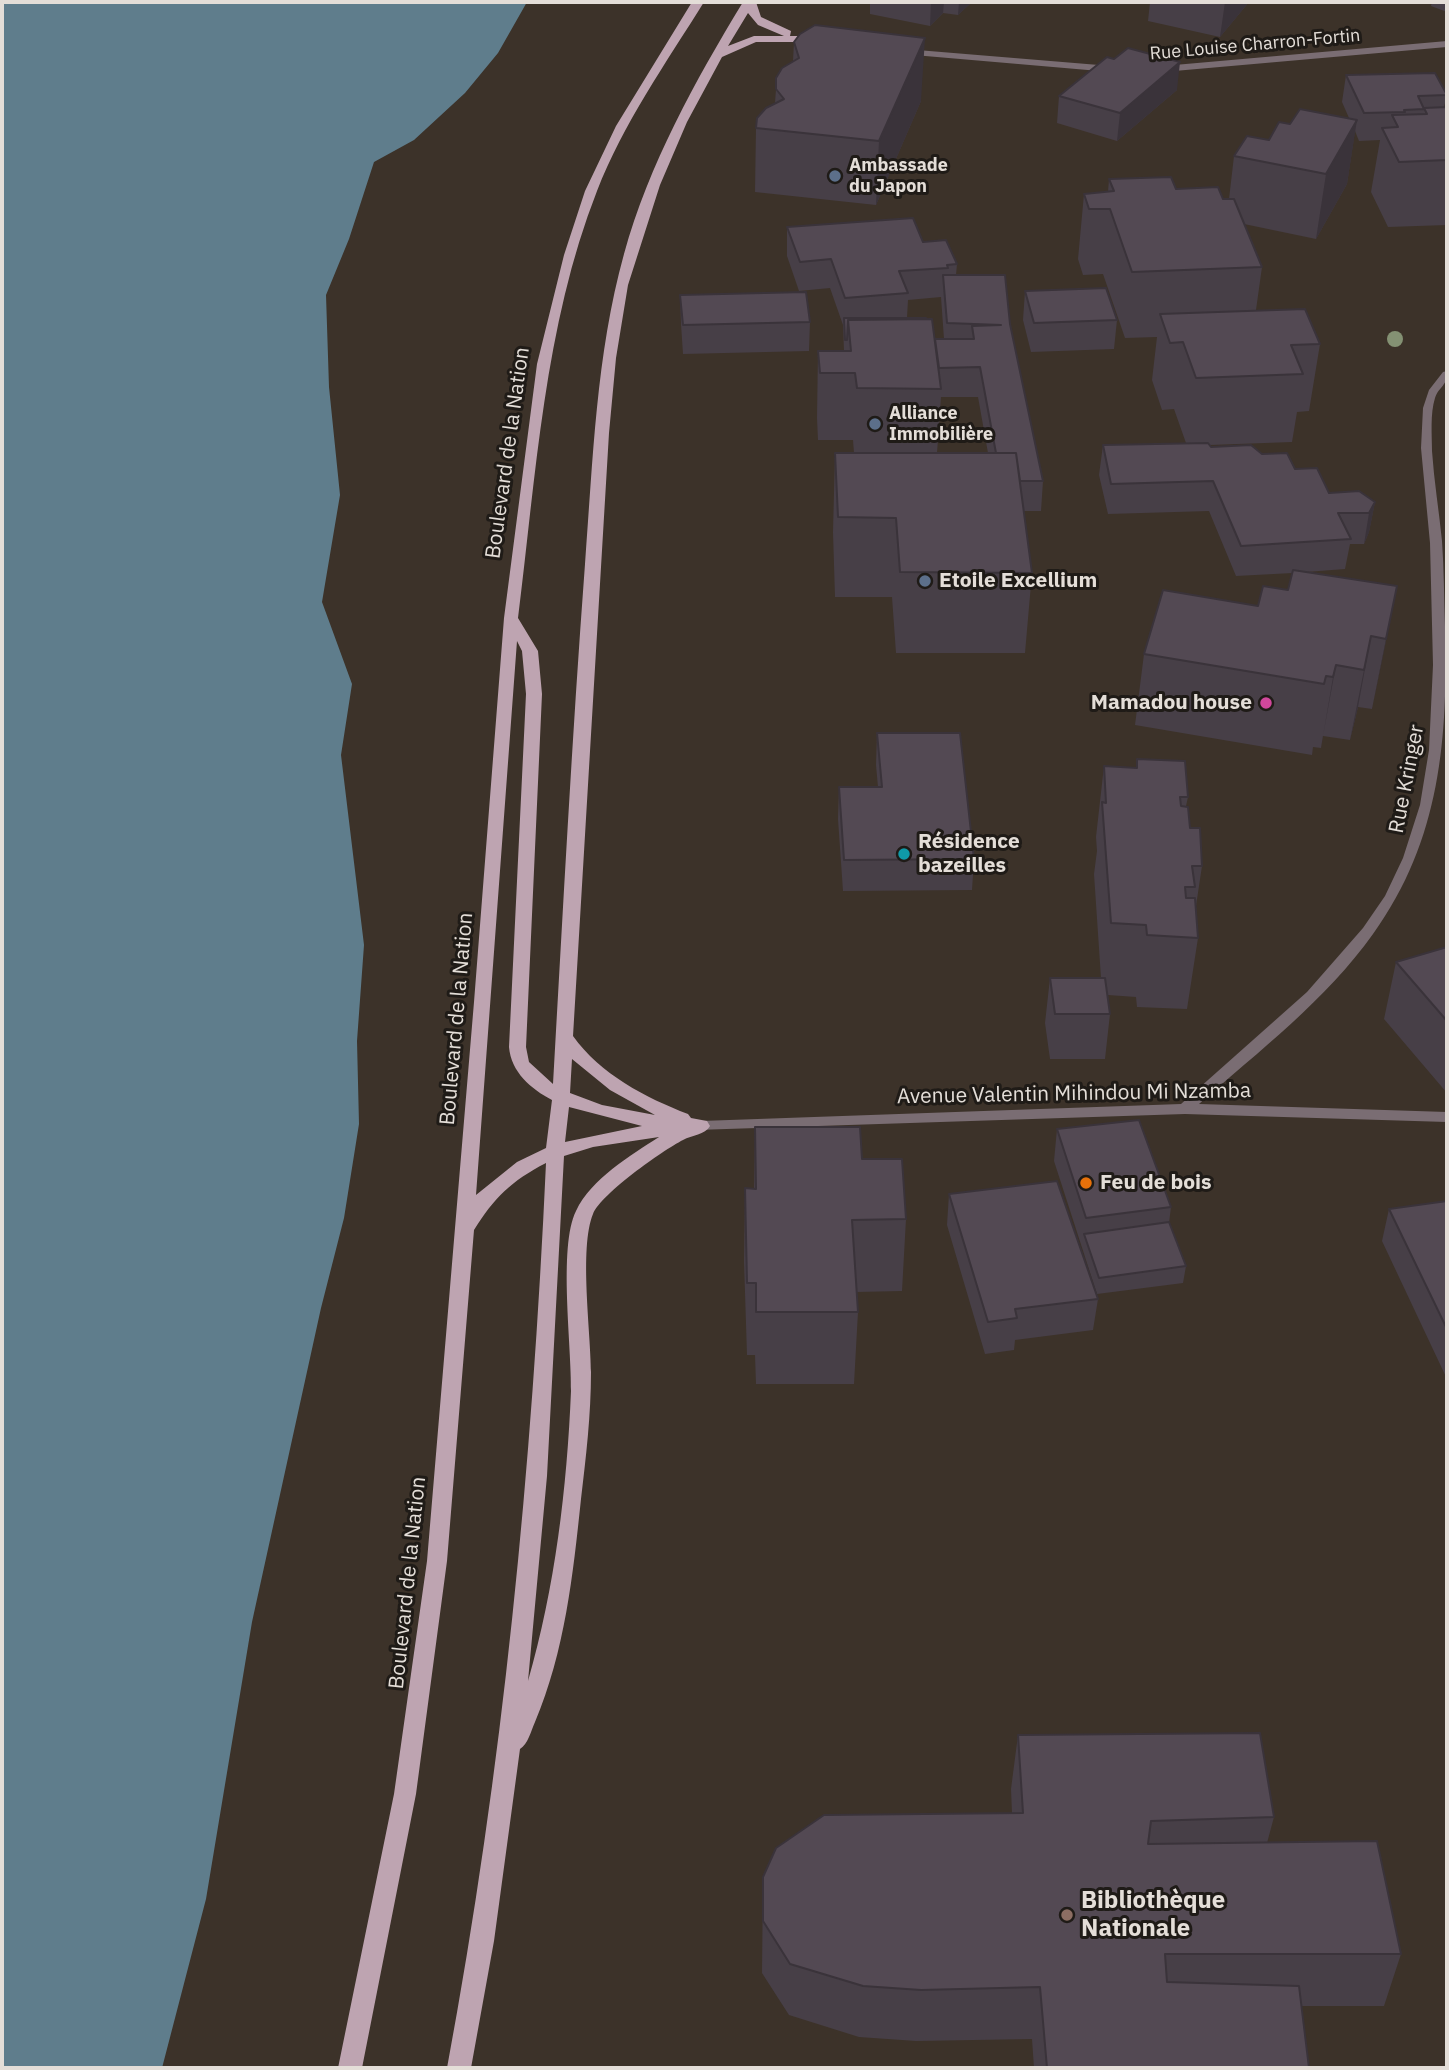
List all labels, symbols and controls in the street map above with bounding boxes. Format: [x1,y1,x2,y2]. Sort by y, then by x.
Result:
street label: Rue Louise Charron-Fortin [1149,25,1361,65]
place label: Ambassade du Japon [849,155,948,198]
marker: Ambassade du Japon [827,168,843,184]
street label: Boulevard de la Nation [481,346,535,560]
place label: Alliance Immobilière [889,403,993,446]
marker: Alliance Immobilière [867,416,883,432]
place label: Etoile Excellium [939,568,1097,594]
marker: Etoile Excellium [917,573,933,589]
place label: Mamadou house [1091,690,1252,716]
marker: Mamadou house [1258,695,1274,711]
street label: Rue Kringer [1384,723,1430,835]
place label: Résidence bazeilles [918,829,1020,879]
marker: Résidence bazeilles [896,846,912,862]
street label: Boulevard de la Nation [435,912,479,1126]
street label: Avenue Valentin Mihindou Mi Nzamba [897,1078,1251,1110]
place label: Feu de bois [1100,1170,1212,1196]
marker: Feu de bois [1078,1175,1094,1191]
street label: Boulevard de la Nation [384,1476,432,1690]
place label: Bibliothèque Nationale [1081,1887,1225,1943]
marker: Bibliothèque Nationale [1059,1907,1075,1923]

